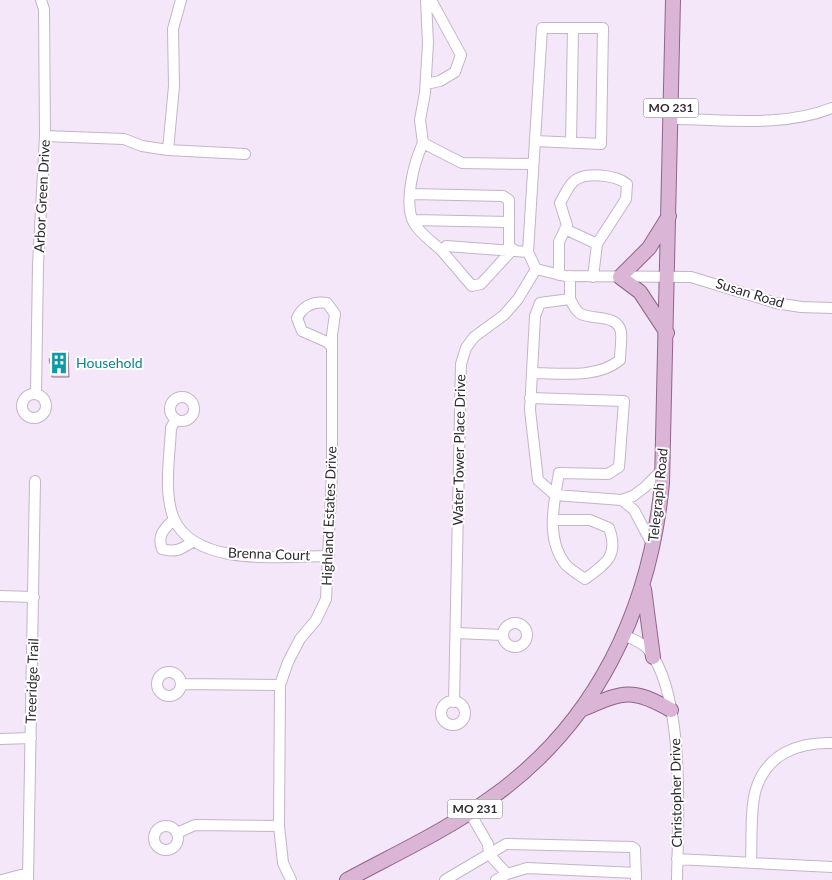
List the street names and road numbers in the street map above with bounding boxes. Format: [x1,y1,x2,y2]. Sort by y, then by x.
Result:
road number: MO 231 [644,99,698,118]
street label: Arbor Green Drive [30,139,53,253]
street label: Susan Road [714,274,786,311]
street label: Water Tower Place Drive [449,374,468,526]
street label: Highland Estates Drive [318,446,339,586]
street label: Telegraph Road [644,447,671,543]
street label: Brenna Court [228,544,310,563]
street label: Treeridge Trail [22,638,41,724]
street label: Christopher Drive [666,738,685,848]
road number: MO 231 [448,800,502,819]

